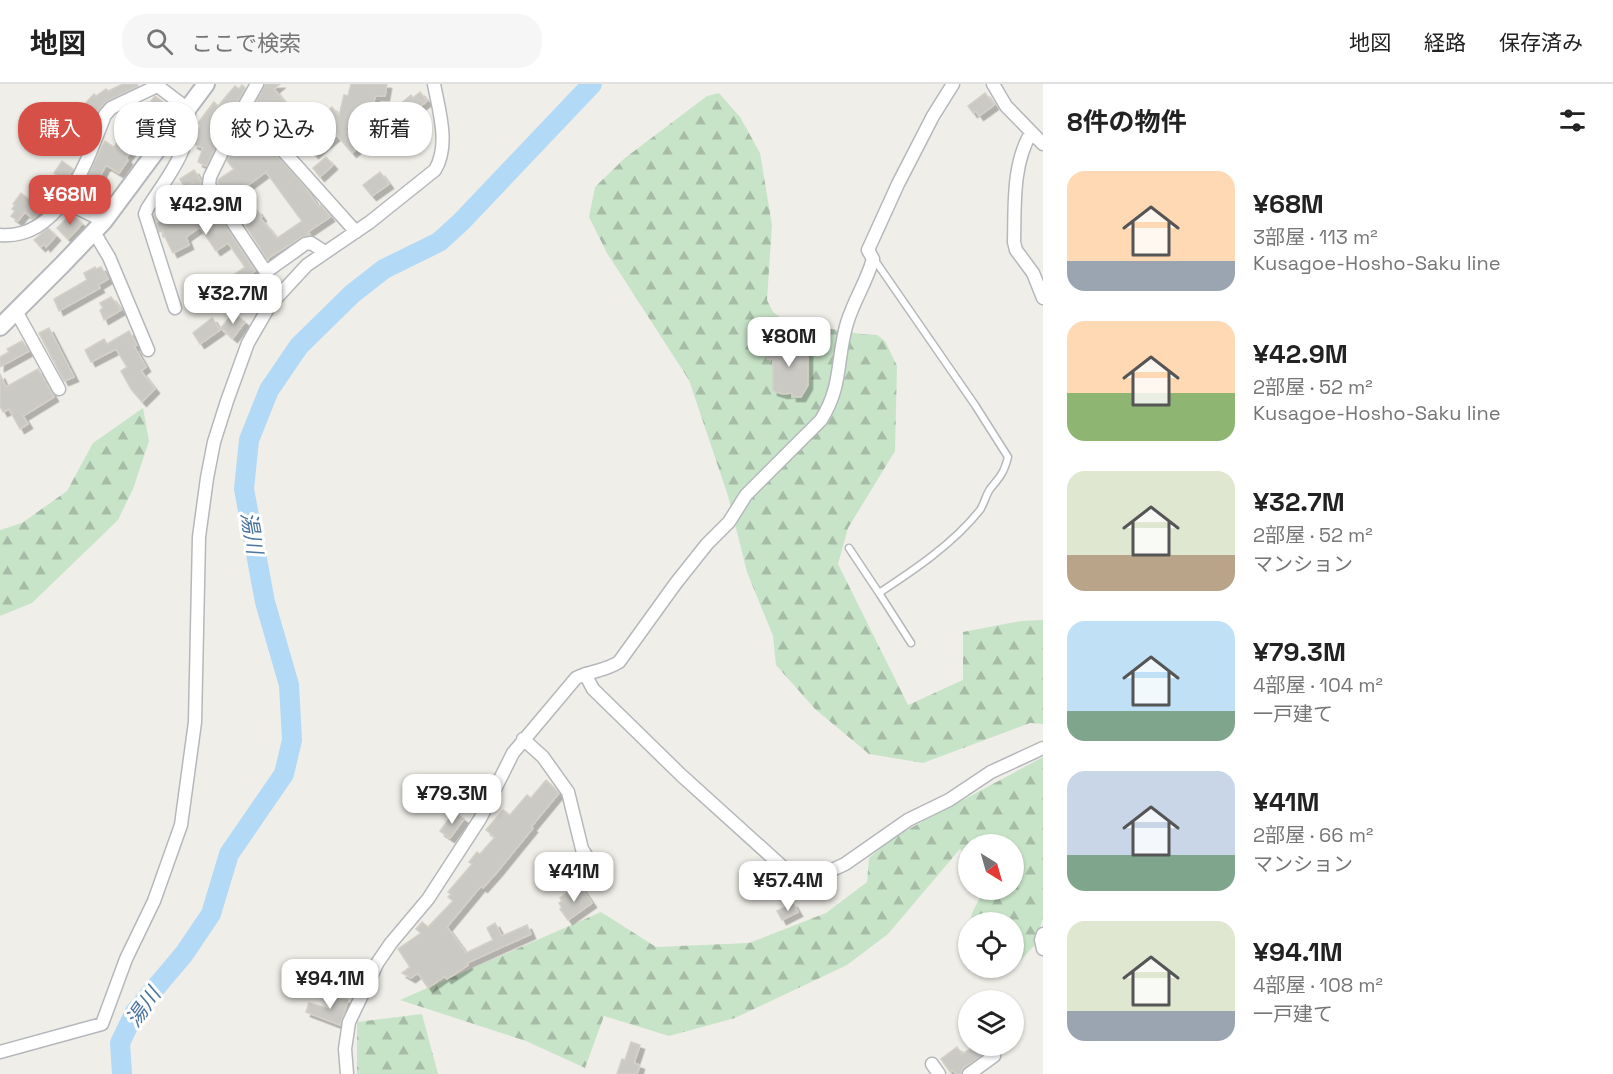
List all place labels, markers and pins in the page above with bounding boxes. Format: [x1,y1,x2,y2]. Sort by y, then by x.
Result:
pin: ¥68M [34,175,106,226]
pin: ¥42.9M [157,185,255,236]
pin: ¥32.7M [184,274,282,325]
pin: ¥80M [753,317,825,368]
pin: ¥79.3M [403,774,501,825]
pin: ¥41M [538,852,610,903]
pin: ¥57.4M [739,861,837,912]
pin: ¥94.1M [281,959,379,1010]

